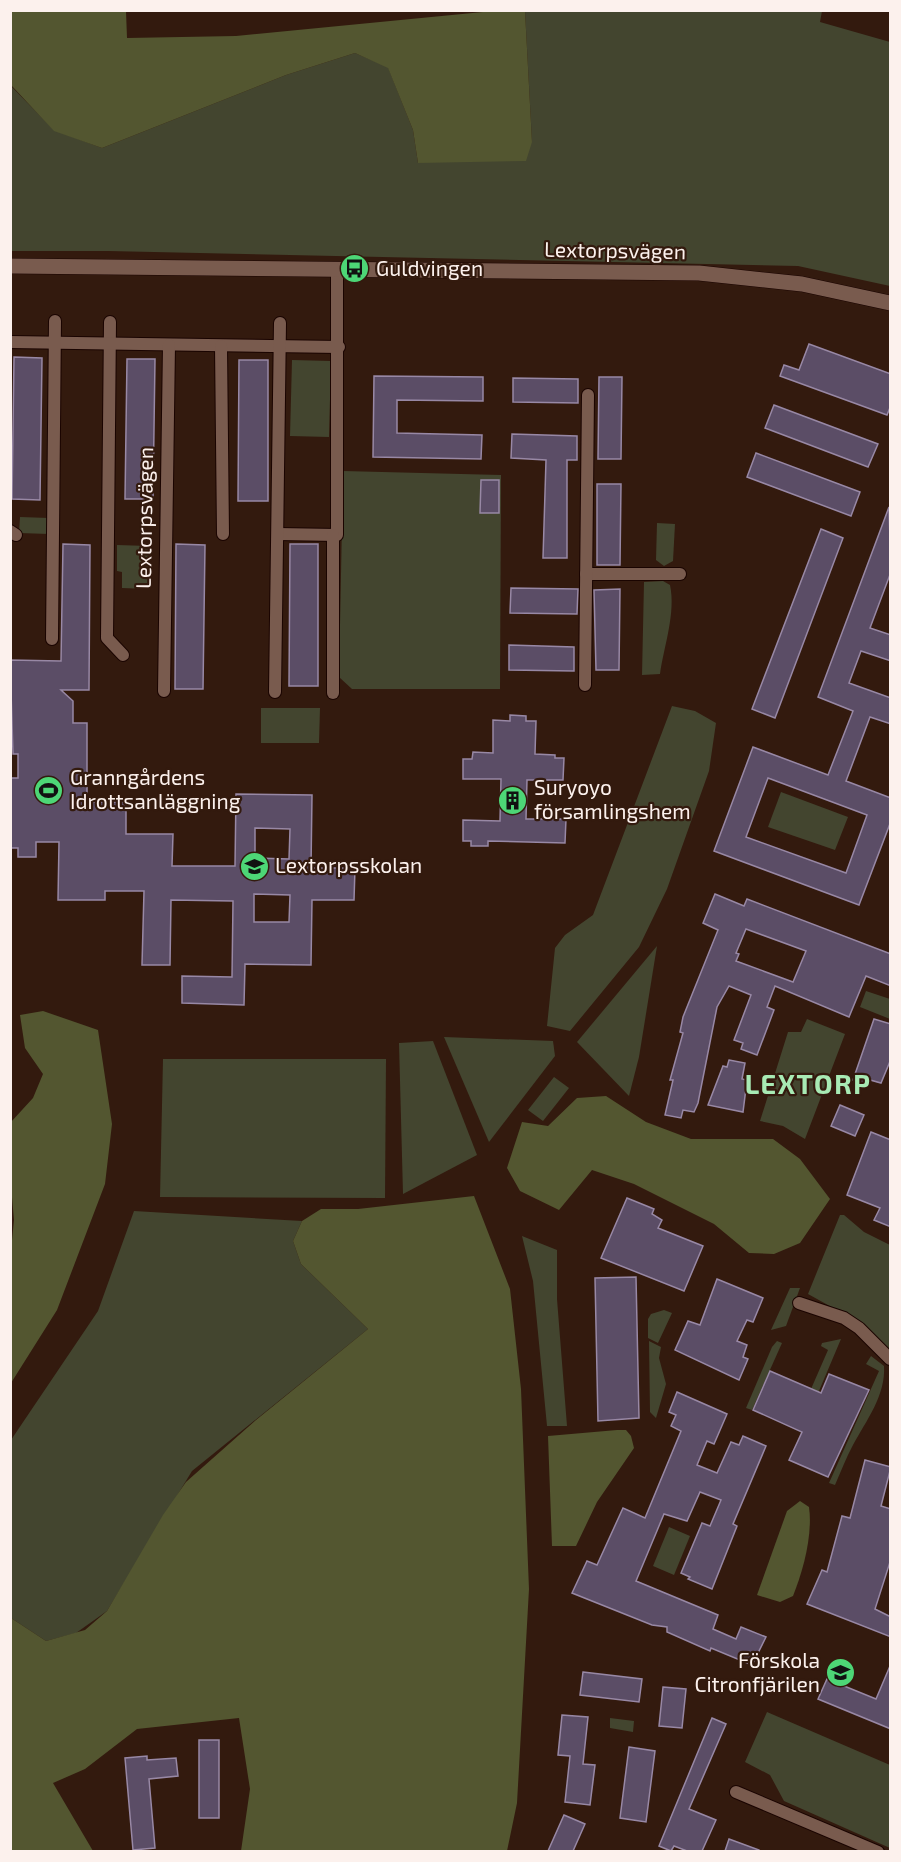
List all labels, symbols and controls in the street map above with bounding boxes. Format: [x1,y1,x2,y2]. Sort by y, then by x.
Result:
street label: Lextorpsvägen [544,236,686,263]
bus stop icon: Guldvingen [339,253,371,285]
place label: Guldvingen [376,255,483,280]
street label: Lextorpsvägen [130,447,157,589]
place label: Granngårdens Idrottsanläggning [70,764,241,813]
sports icon: Granngårdens Idrottsanläggning [33,774,65,806]
place label: Suryoyo församlingshem [534,774,691,823]
building icon: Suryoyo församlingshem [497,784,529,816]
school or university icon: Lextorpsskolan [238,850,270,882]
place label: Lextorpsskolan [275,852,422,877]
district label: LEXTORP [745,1067,871,1099]
place label: Förskola Citronfjärilen [694,1647,820,1697]
school or university icon: Förskola Citronfjärilen [825,1657,857,1689]

